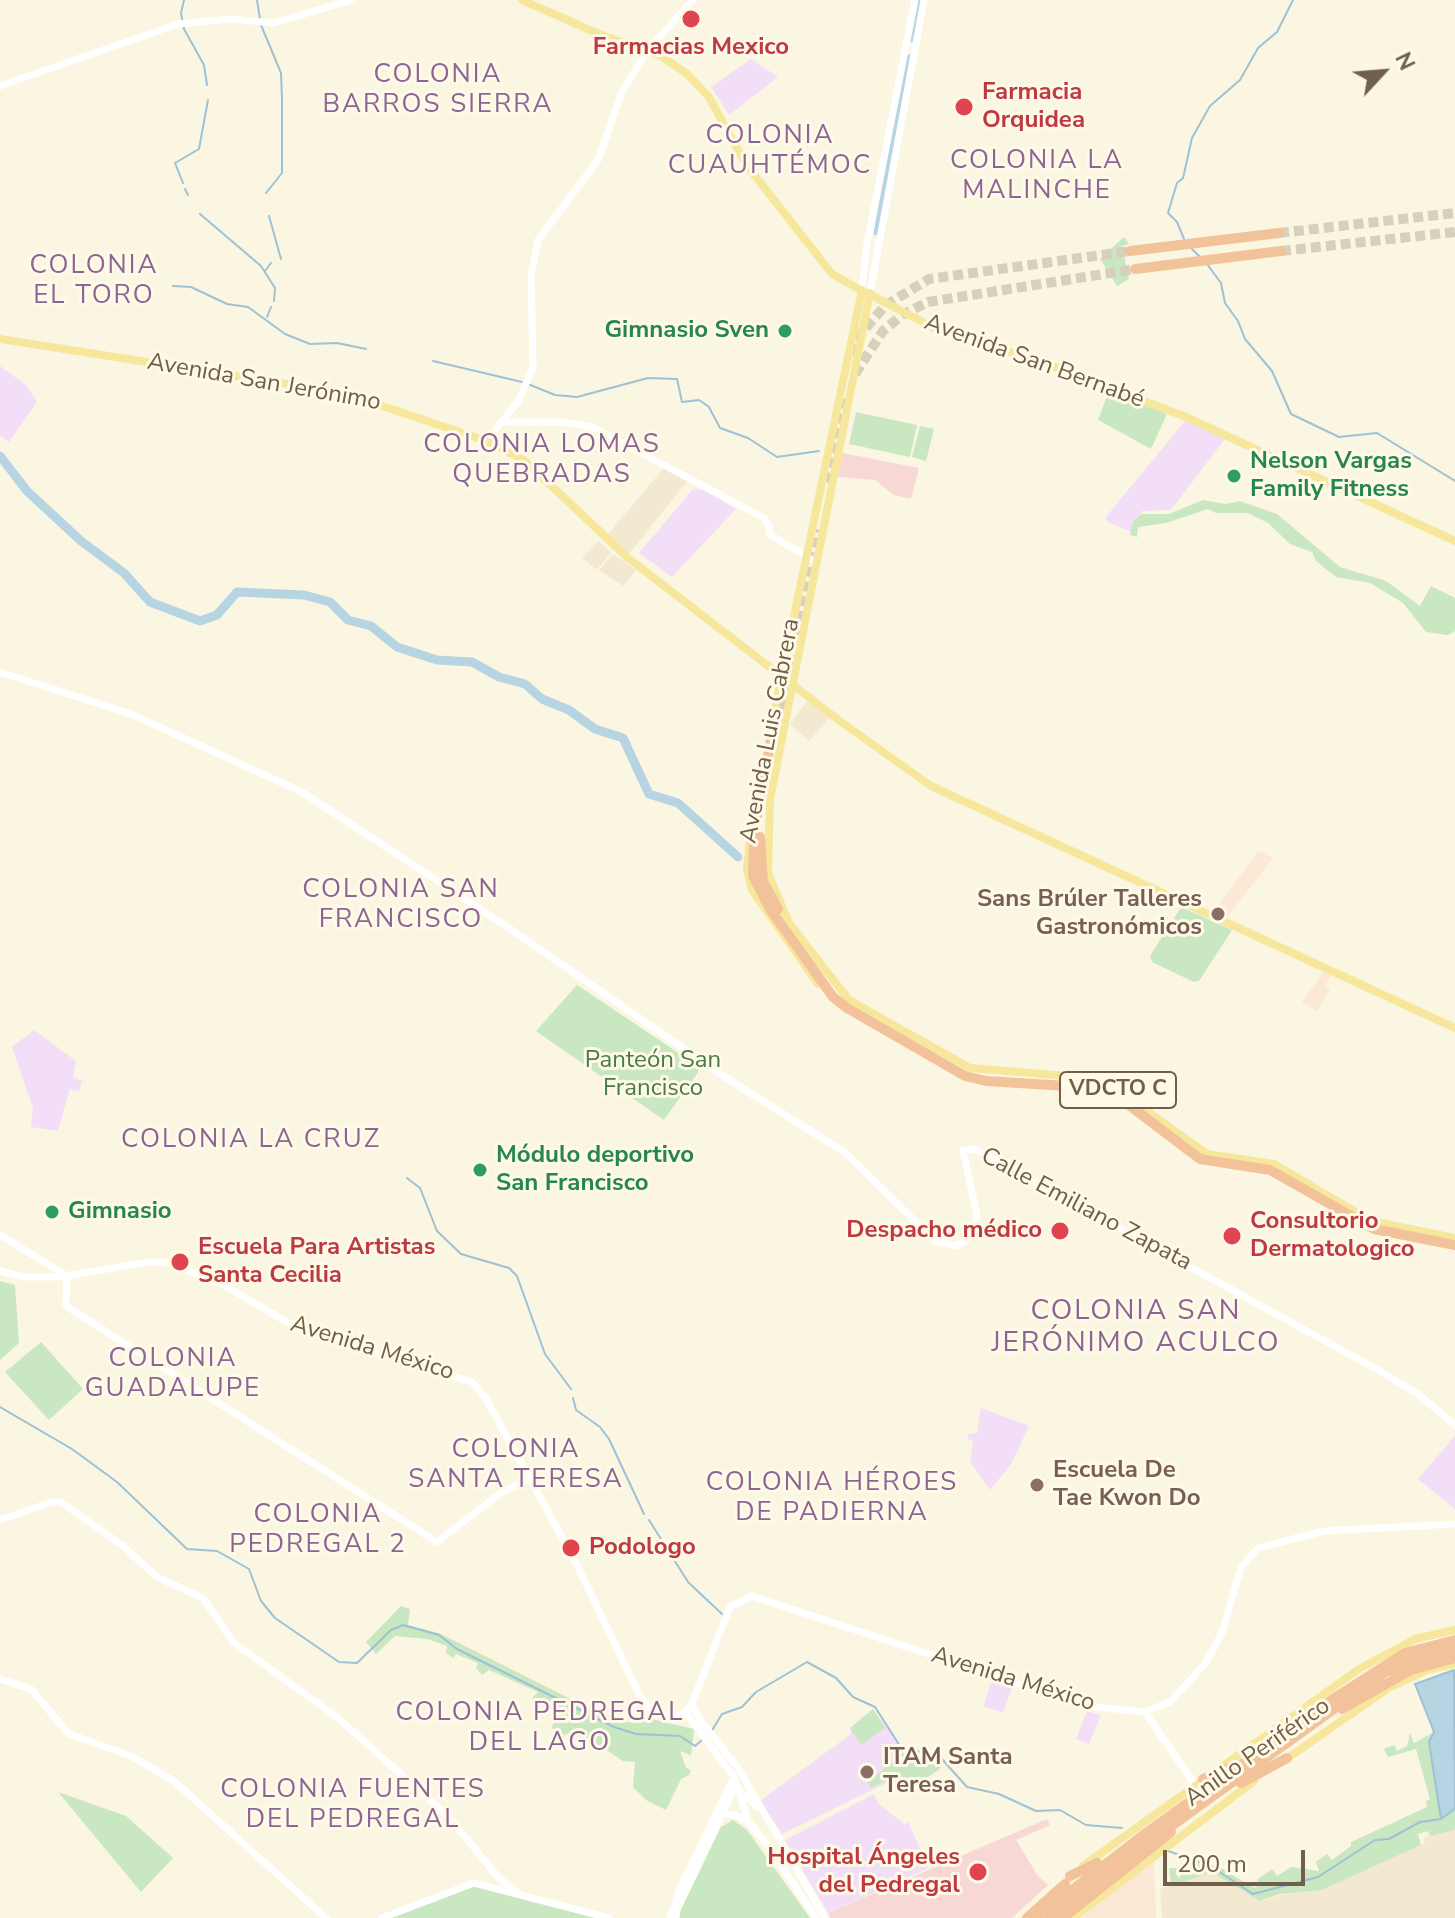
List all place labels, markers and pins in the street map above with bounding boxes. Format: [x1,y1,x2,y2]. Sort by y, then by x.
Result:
marker: Farmacias Mexico [680,8,702,30]
place label: Farmacias Mexico [593,34,789,62]
place label: Farmacia Orquidea [982,79,1085,135]
marker: Farmacia Orquidea [953,96,975,118]
place label: Gimnasio Sven [604,317,769,345]
marker: Gimnasio Sven [776,322,794,340]
place label: Nelson Vargas Family Fitness [1250,448,1412,504]
marker: Nelson Vargas Family Fitness [1225,467,1243,485]
place label: Sans Brúler Talleres Gastronómicos [977,886,1202,942]
marker: Sans Brúler Talleres Gastronómicos [1209,905,1227,923]
place label: Módulo deportivo San Francisco [496,1142,694,1198]
marker: Módulo deportivo San Francisco [471,1161,489,1179]
place label: Gimnasio [68,1198,172,1226]
marker: Gimnasio [43,1203,61,1221]
place label: Consultorio Dermatologico [1250,1208,1415,1264]
place label: Despacho médico [846,1217,1042,1245]
marker: Despacho médico [1049,1220,1071,1242]
marker: Consultorio Dermatologico [1221,1225,1243,1247]
place label: Escuela Para Artistas Santa Cecilia [198,1234,435,1290]
marker: Escuela Para Artistas Santa Cecilia [169,1251,191,1273]
place label: Escuela De Tae Kwon Do [1053,1457,1201,1513]
marker: Escuela De Tae Kwon Do [1028,1476,1046,1494]
place label: Podologo [589,1534,696,1562]
marker: Podologo [560,1537,582,1559]
place label: ITAM Santa Teresa [883,1744,1013,1800]
marker: ITAM Santa Teresa [858,1763,876,1781]
place label: Hospital Ángeles del Pedregal [767,1844,960,1900]
marker: Hospital Ángeles del Pedregal [967,1861,989,1883]

